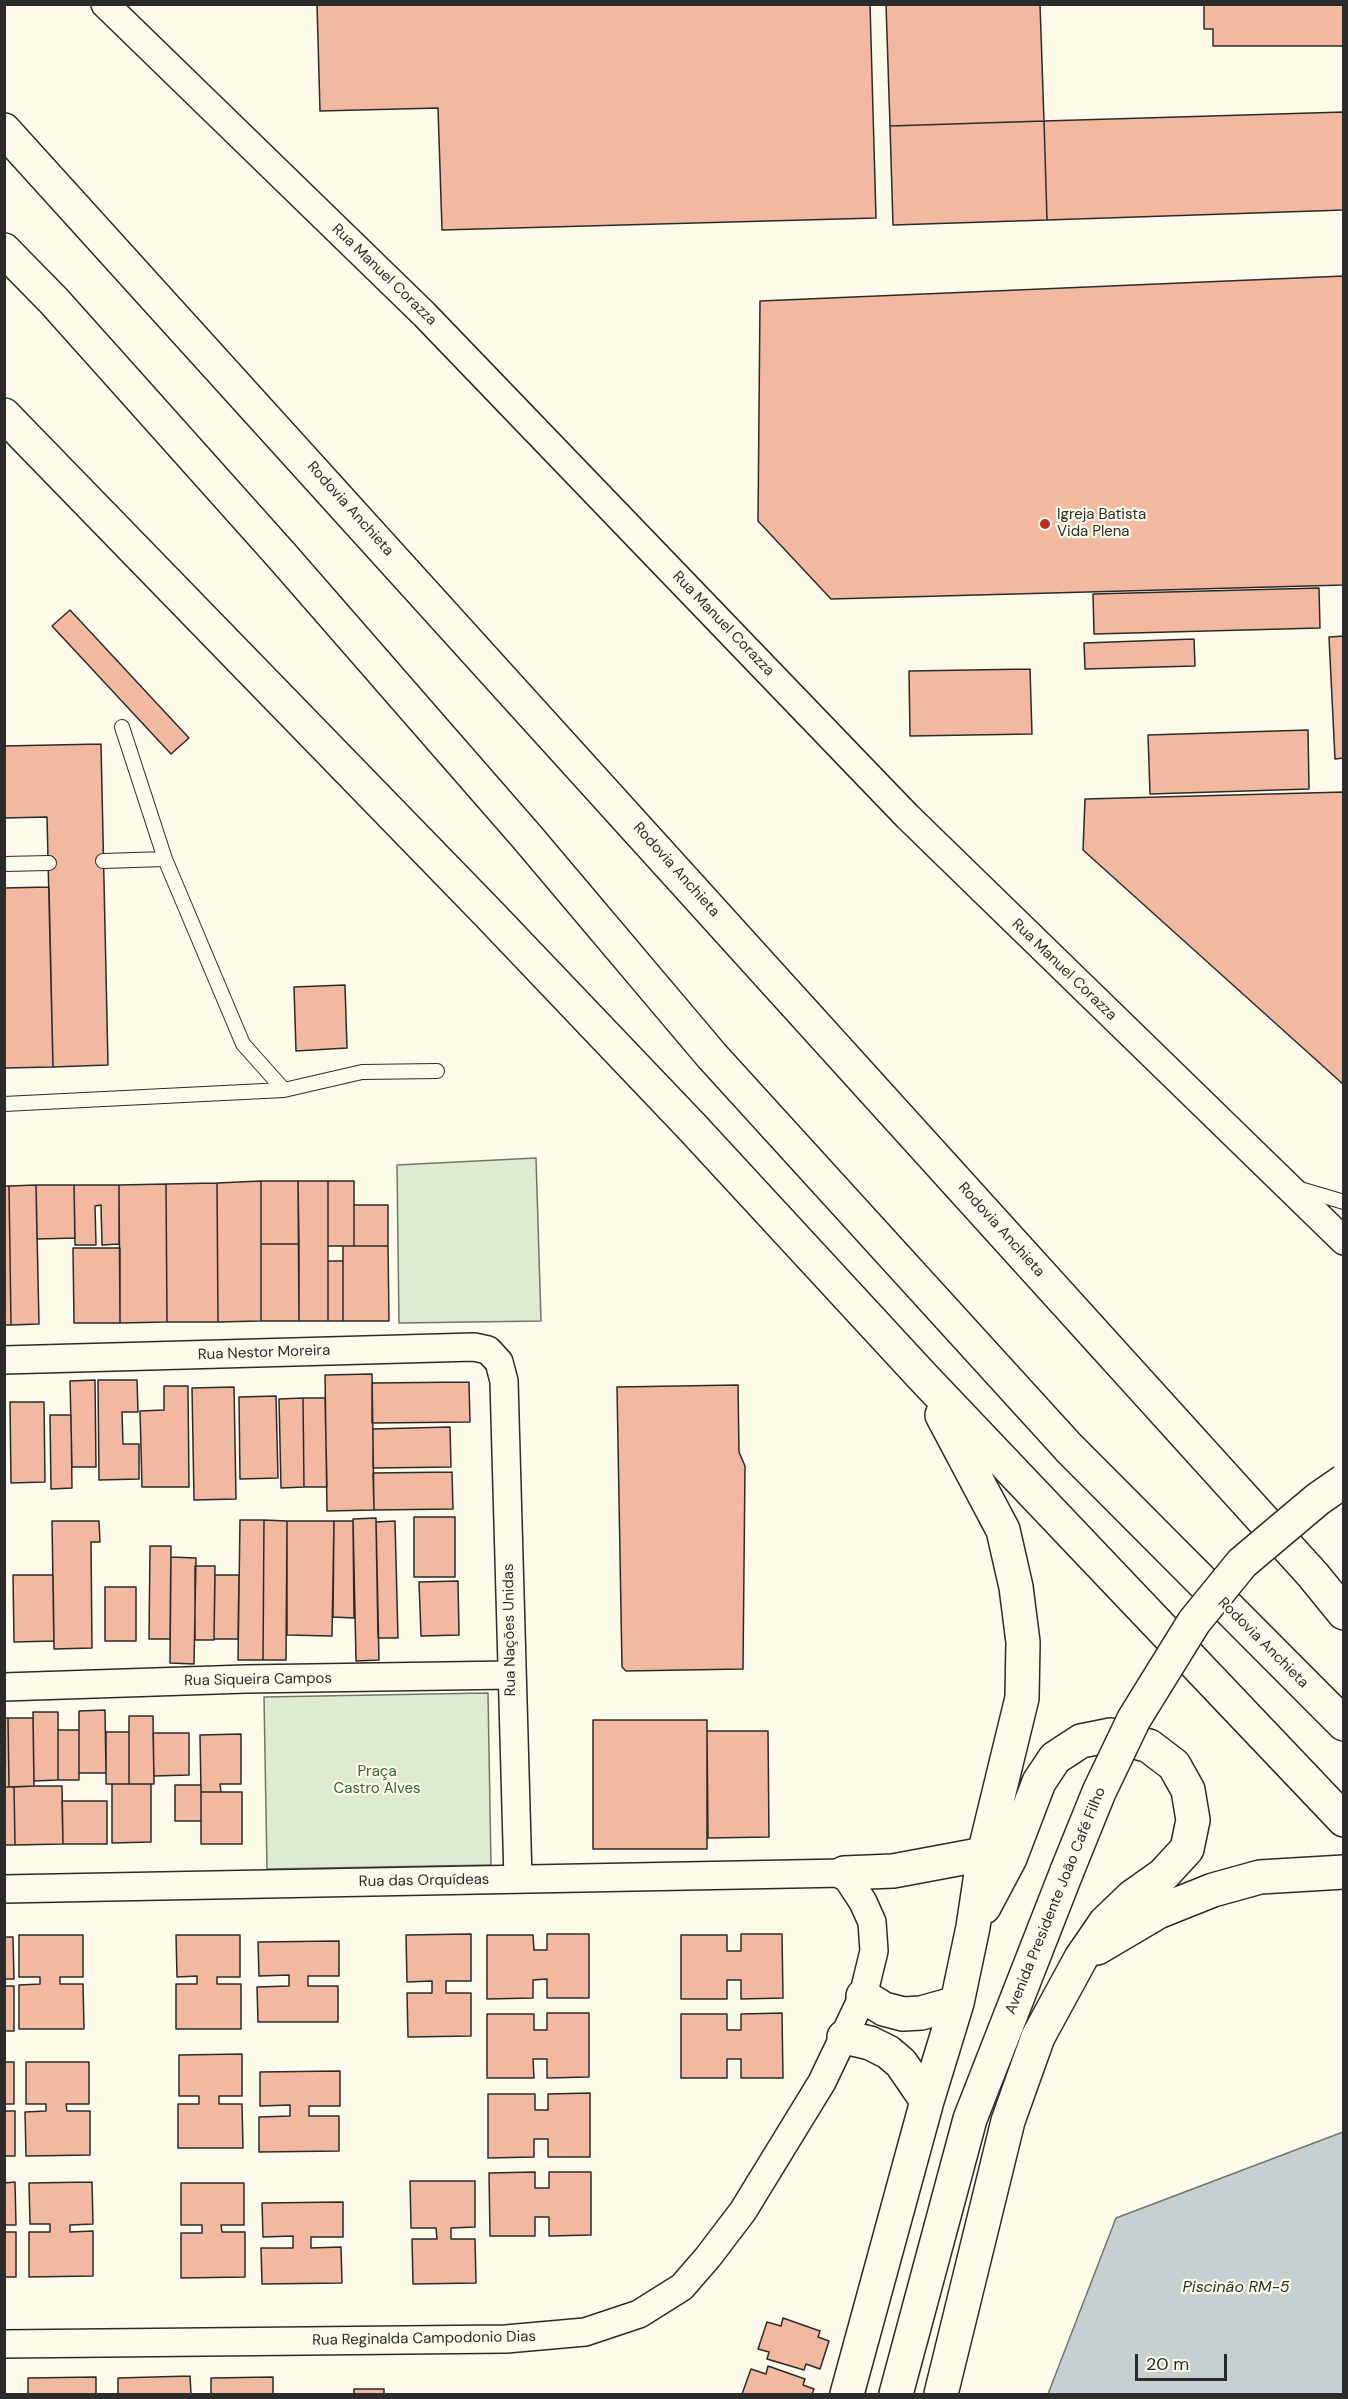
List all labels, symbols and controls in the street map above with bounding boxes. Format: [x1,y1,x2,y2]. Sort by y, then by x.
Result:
street label: Rua Manuel Corazza [328,220,440,330]
street label: Rodovia Anchieta [303,458,397,560]
place label: Igreja Batista Vida Plena [1057,506,1146,541]
marker: Igreja Batista Vida Plena [1038,517,1052,531]
street label: Rua Manuel Corazza [668,568,778,680]
street label: Rodovia Anchieta [629,819,723,921]
street label: Rua Manuel Corazza [1008,915,1120,1025]
street label: Rodovia Anchieta [954,1179,1048,1281]
street label: Rua Nestor Moreira [198,1342,330,1364]
street label: Rua Nações Unidas [500,1563,520,1697]
street label: Rodovia Anchieta [1214,1594,1312,1692]
street label: Rua Siqueira Campos [184,1670,332,1690]
park label: Praça Castro Alves [333,1763,421,1798]
street label: Avenida Presidente João Café Filho [1002,1785,1110,2017]
street label: Rua das Orquídeas [359,1871,489,1891]
water label: Piscinão RM-5 [1182,2278,1290,2298]
street label: Rua Reginalda Campodonio Dias [312,2328,536,2350]
scale bar [1138,2342,1230,2380]
text: 20 m [1146,2352,1189,2376]

